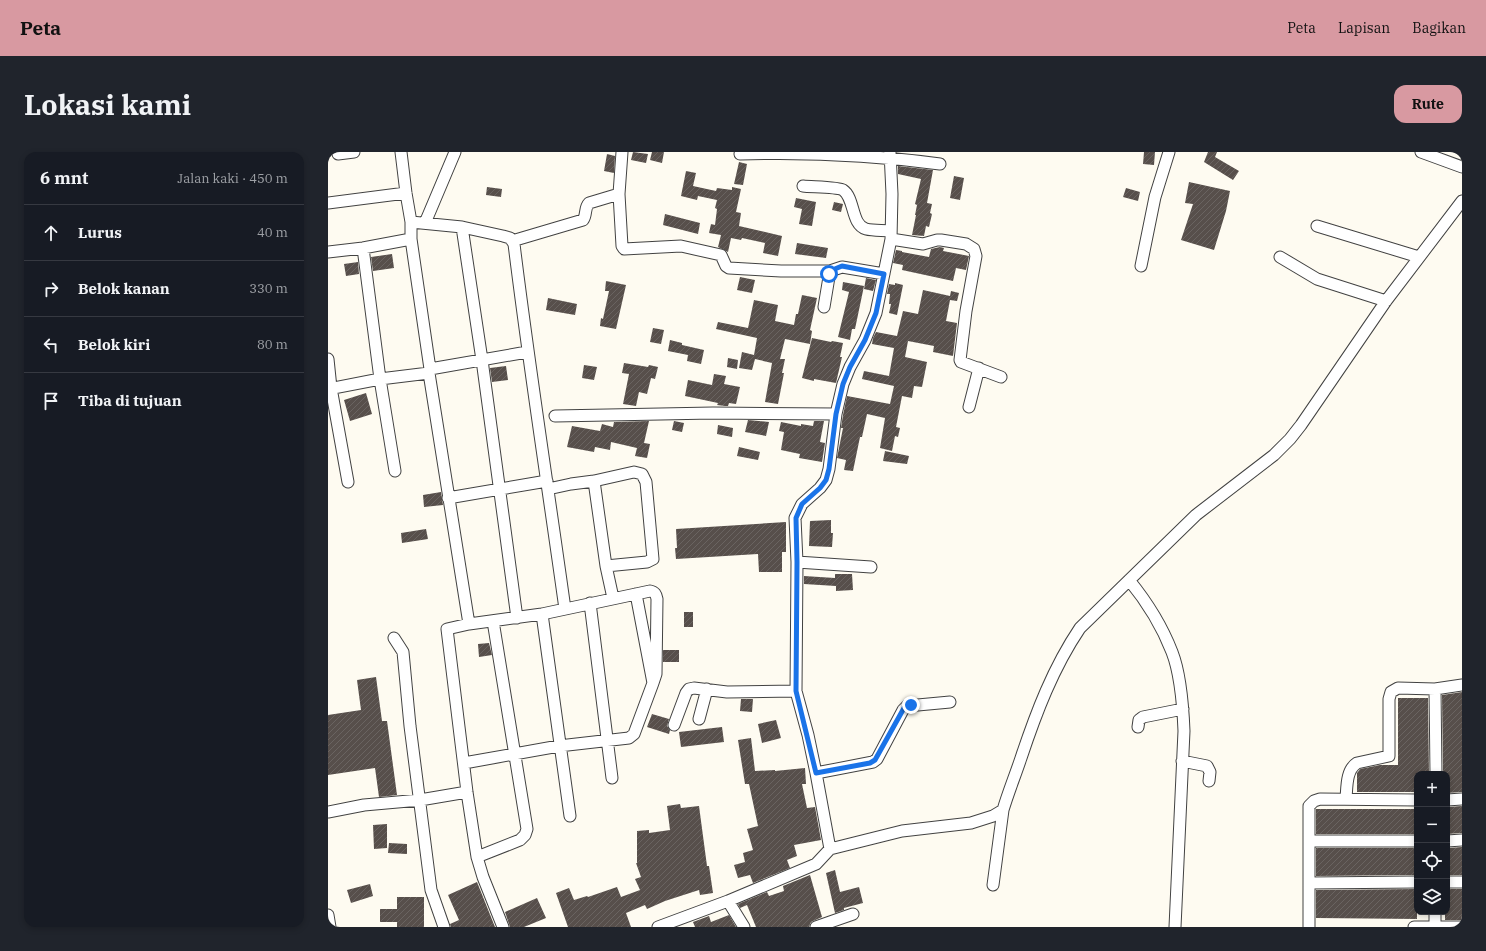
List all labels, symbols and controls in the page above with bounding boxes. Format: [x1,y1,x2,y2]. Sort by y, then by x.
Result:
text: Peta [20,16,61,40]
text: Peta [1287,19,1316,37]
text: Lapisan [1338,19,1390,37]
text: Bagikan [1412,19,1466,37]
button: Rute [1394,85,1462,123]
text: Lokasi kami [24,86,191,123]
text: 6 mnt [40,167,88,189]
text: Jalan kaki · 450 m [177,170,288,187]
icon: ahead [40,222,62,244]
text: Lurus [78,223,122,242]
text: 40 m [257,224,288,241]
route start [820,265,838,283]
icon: right [40,278,62,300]
text: Belok kanan [78,279,170,298]
text: 330 m [249,280,288,297]
icon: left [40,334,62,356]
text: Belok kiri [78,335,150,354]
text: 80 m [257,336,288,353]
icon: arrive [40,390,62,412]
text: Tiba di tujuan [78,391,182,410]
route end [902,696,920,714]
map controls [1414,771,1450,915]
button: + [1414,771,1450,807]
button: − [1414,807,1450,843]
button: locate [1414,843,1450,879]
button: layers [1414,879,1450,915]

